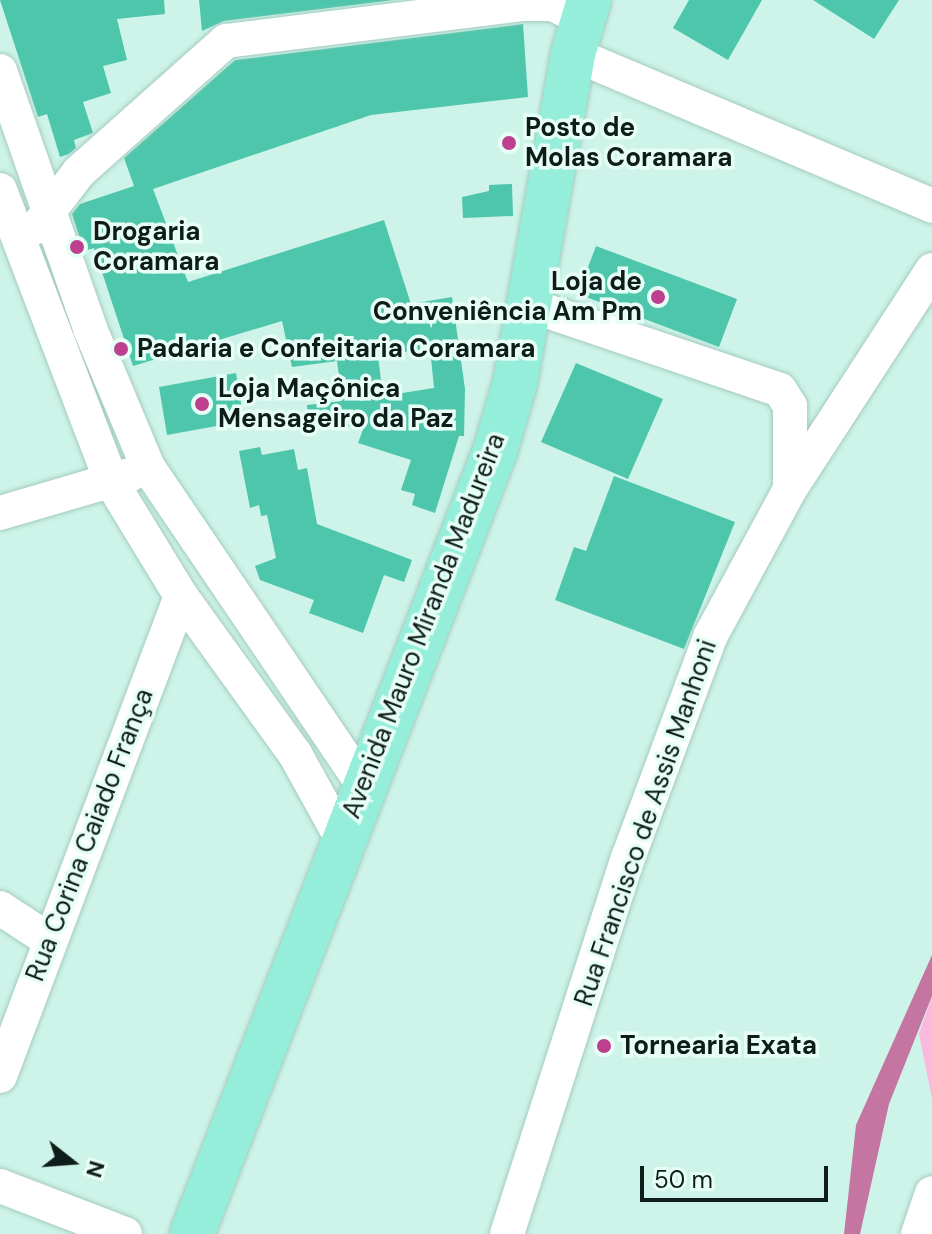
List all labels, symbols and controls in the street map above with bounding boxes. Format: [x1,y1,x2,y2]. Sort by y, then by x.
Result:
place label: Posto de Molas Coramara [525,112,733,174]
marker: Posto de Molas Coramara [500,134,518,152]
place label: Drogaria Coramara [93,216,219,278]
marker: Drogaria Coramara [68,238,86,256]
place label: Loja de Conveniência Am Pm [373,266,642,328]
marker: Loja de Conveniência Am Pm [649,288,667,306]
place label: Padaria e Confeitaria Coramara [137,333,536,365]
marker: Padaria e Confeitaria Coramara [112,340,130,358]
place label: Loja Maçônica Mensageiro da Paz [218,373,453,434]
marker: Loja Maçônica Mensageiro da Paz [193,395,211,413]
street label: Avenida Mauro Miranda Madureira [336,429,512,823]
street label: Rua Francisco de Assis Manhoni [569,636,723,1010]
street label: Rua Corina Caiado França [20,684,160,986]
place label: Tornearia Exata [620,1030,817,1062]
marker: Tornearia Exata [595,1037,613,1055]
north arrow [32,1122,112,1202]
scale bar [644,1150,832,1200]
text: N [79,1157,112,1181]
text: 50 m [654,1164,713,1195]

